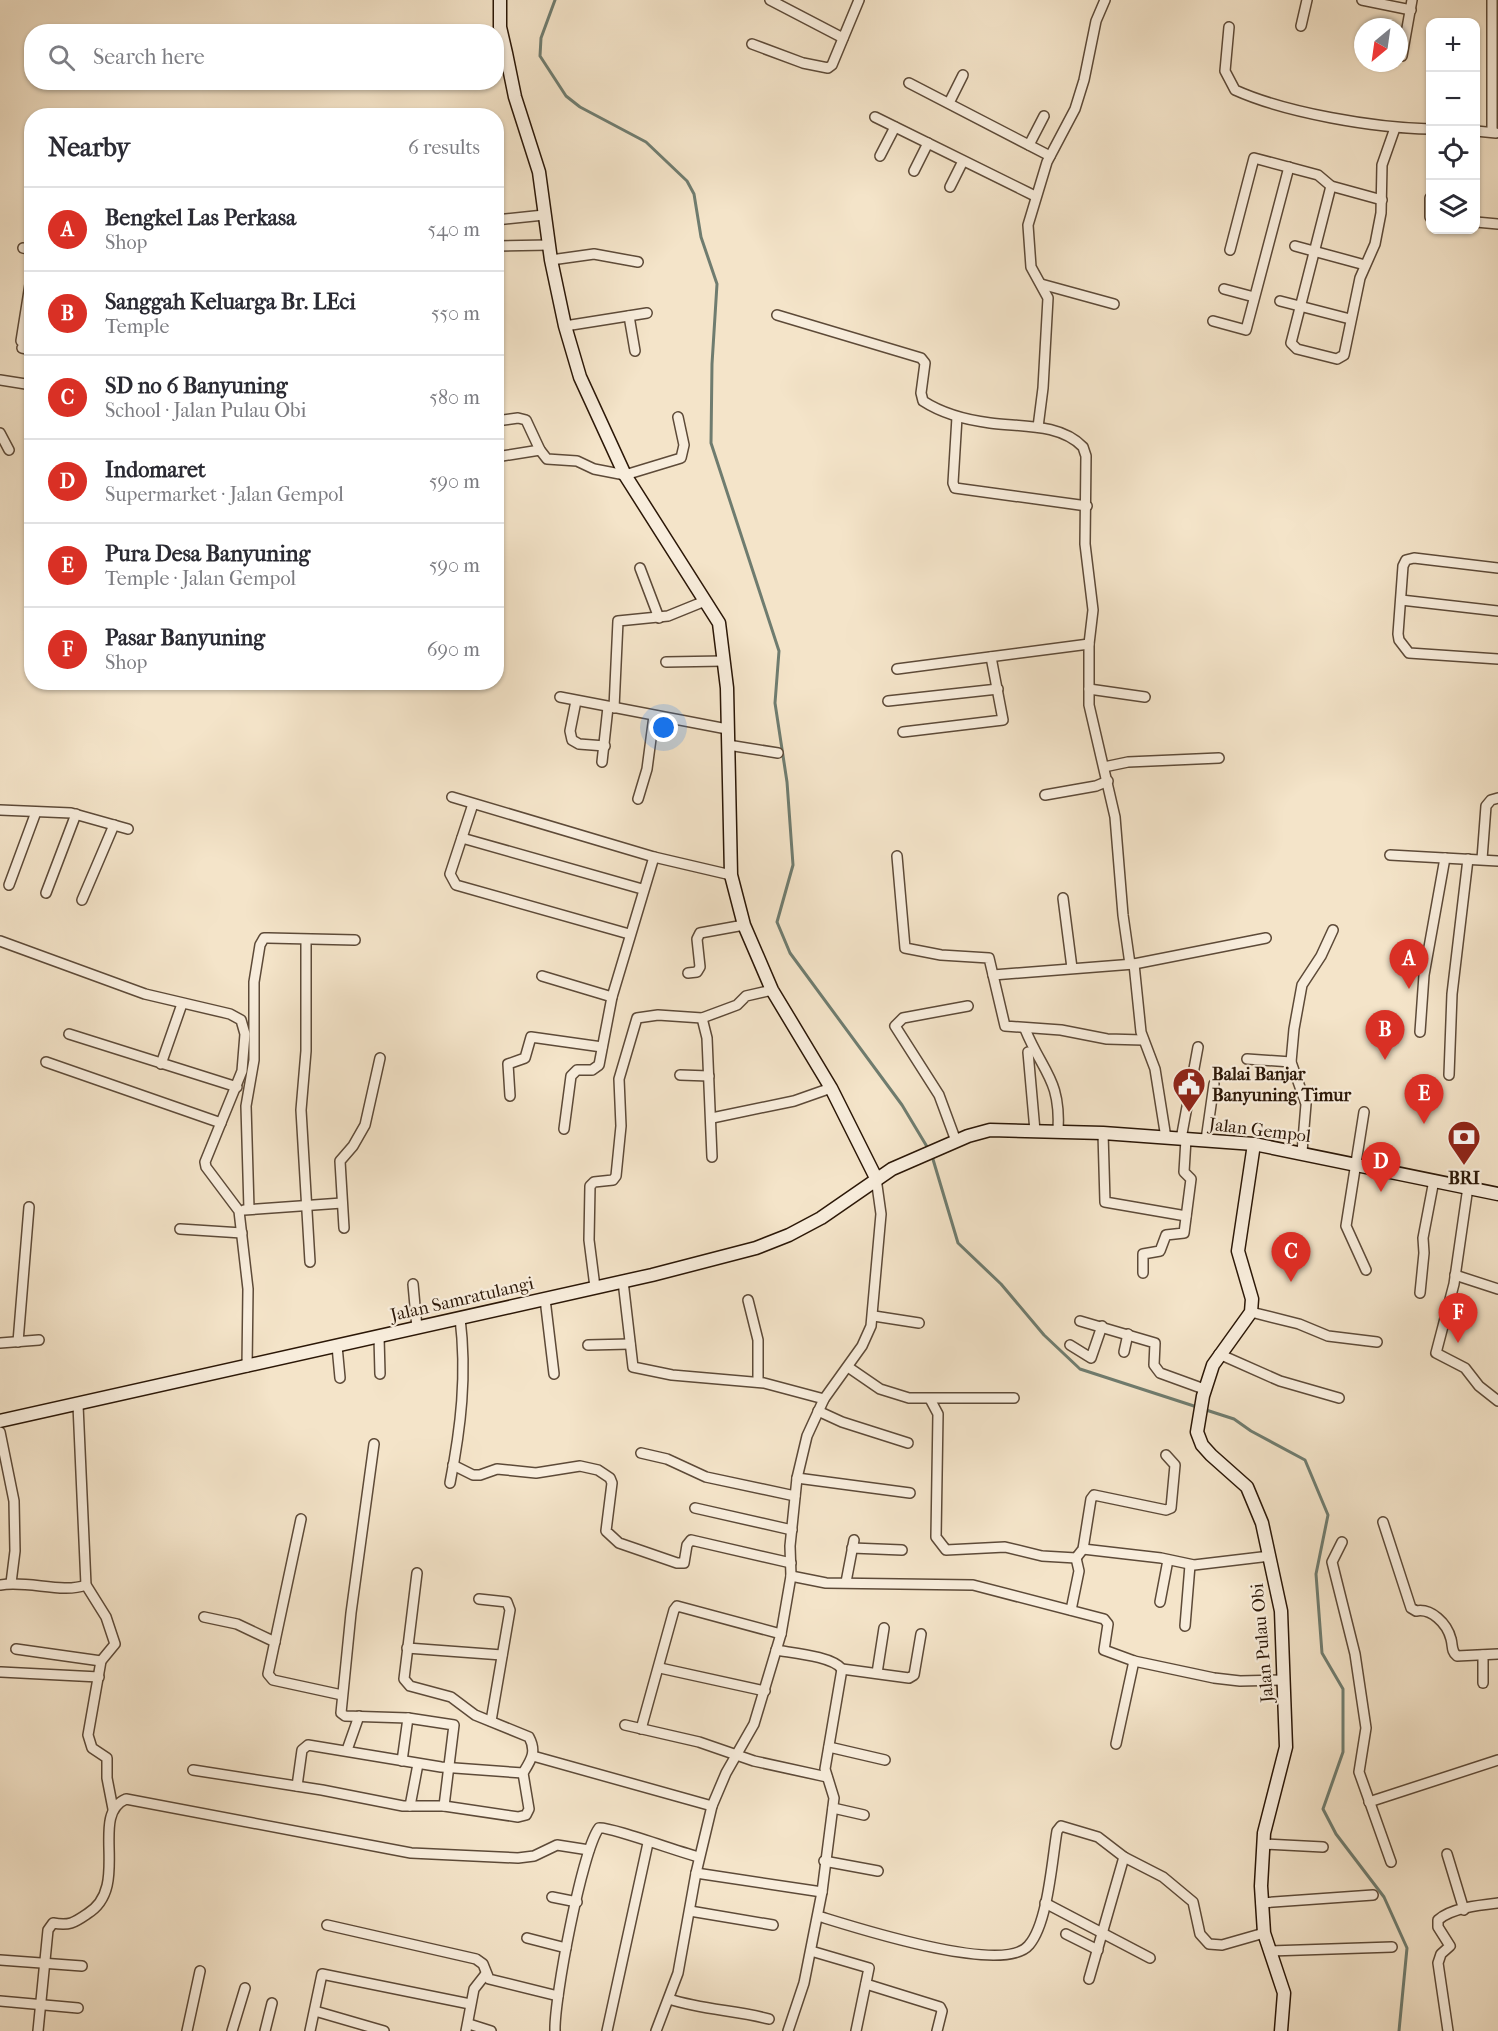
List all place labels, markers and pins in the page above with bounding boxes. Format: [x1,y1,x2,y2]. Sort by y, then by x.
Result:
pin: A [1390,940,1428,989]
pin: B [1366,1010,1404,1060]
place label: Balai Banjar Banyuning Timur [1212,1064,1351,1106]
public building icon: Balai Banjar Banyuning Timur [1171,1066,1207,1113]
pin: E [1404,1074,1444,1124]
bank icon: BRI [1446,1119,1482,1166]
pin: D [1362,1142,1400,1192]
place label: BRI [1448,1168,1480,1189]
pin: C [1272,1232,1310,1282]
pin: F [1438,1294,1478,1343]

